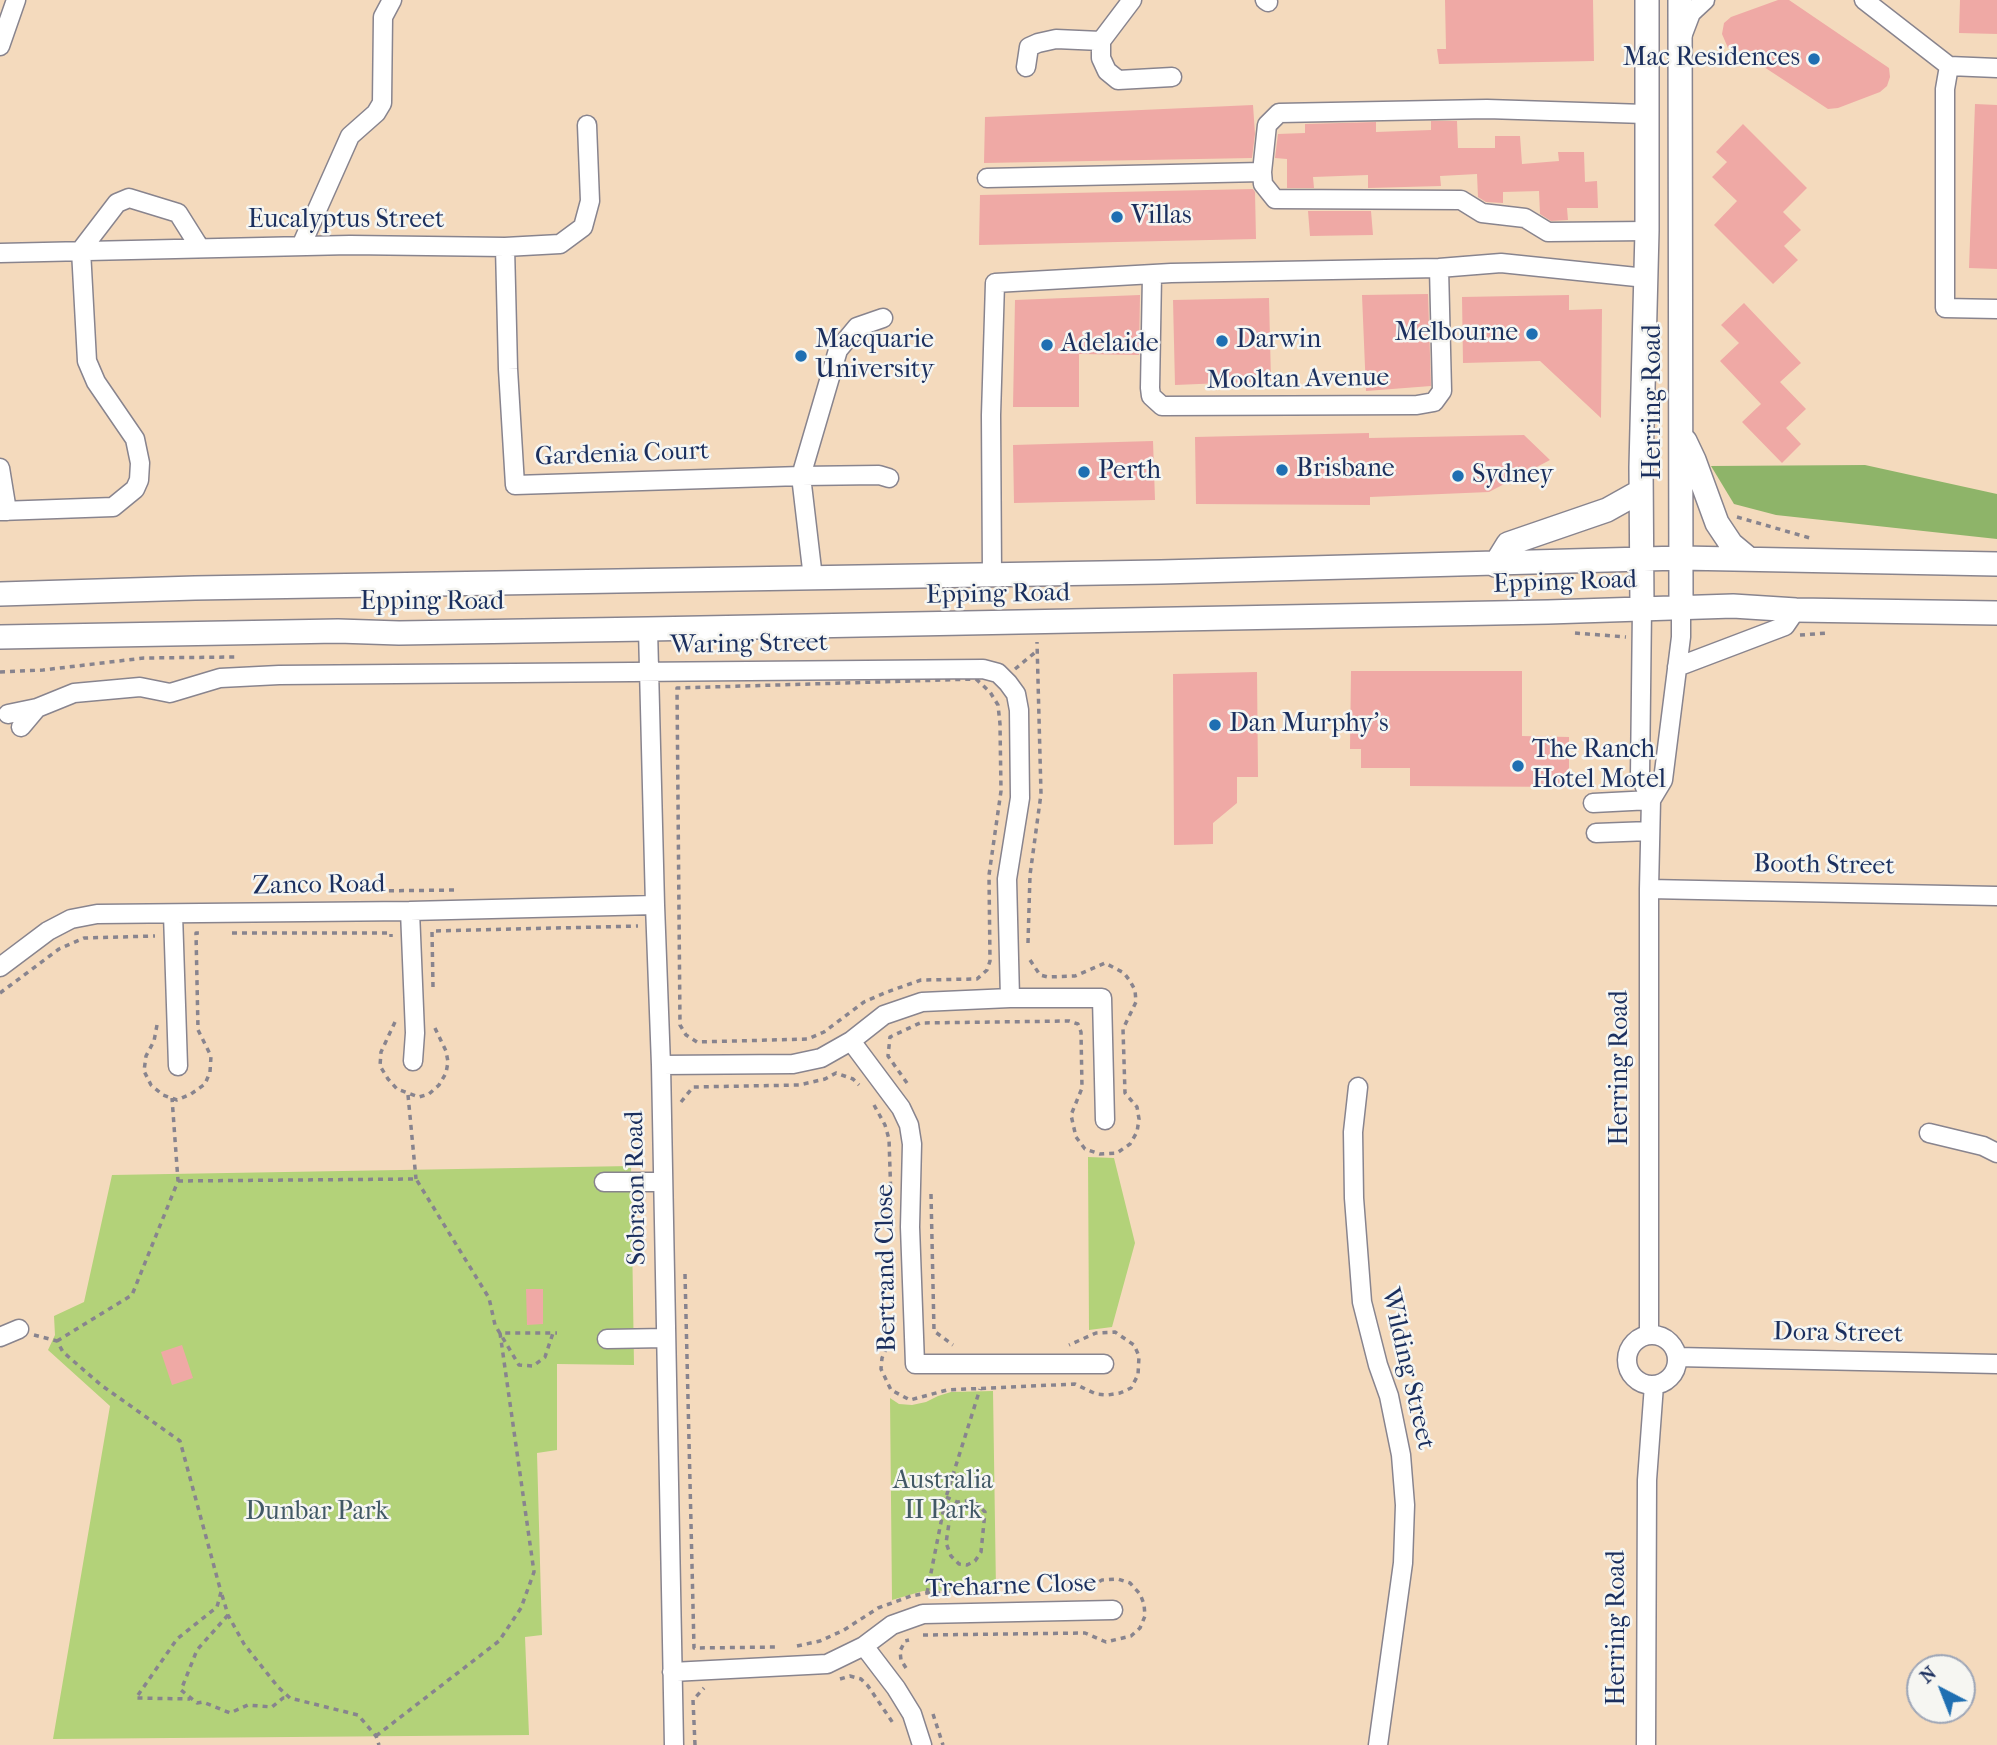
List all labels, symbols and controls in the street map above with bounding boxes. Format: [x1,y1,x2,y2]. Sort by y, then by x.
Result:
place label: Mac Residences [1623,43,1800,75]
marker: Mac Residences [1806,51,1822,67]
place label: Villas [1131,201,1192,233]
street label: Eucalyptus Street [248,205,444,237]
marker: Villas [1109,209,1125,225]
place label: Melbourne [1395,318,1518,350]
street label: Herring Road [1638,324,1670,480]
place label: Macquarie University [815,325,934,386]
place label: Darwin [1236,325,1321,357]
marker: Melbourne [1524,326,1540,342]
place label: Adelaide [1061,329,1158,361]
marker: Darwin [1214,333,1230,349]
marker: Adelaide [1039,337,1055,353]
marker: Macquarie University [793,348,809,364]
street label: Mooltan Avenue [1206,363,1390,397]
street label: Gardenia Court [534,436,710,474]
place label: Brisbane [1296,454,1395,486]
place label: Perth [1098,456,1161,488]
place label: Sydney [1472,460,1553,492]
marker: Brisbane [1274,462,1290,478]
marker: Perth [1076,464,1092,480]
marker: Sydney [1450,468,1466,484]
street label: Epping Road [1492,565,1638,601]
street label: Epping Road [926,578,1070,612]
street label: Epping Road [360,587,504,619]
street label: Waring Street [670,628,828,662]
place label: Dan Murphy's [1229,709,1388,741]
marker: Dan Murphy's [1207,717,1223,733]
place label: The Ranch Hotel Motel [1532,735,1666,796]
marker: The Ranch Hotel Motel [1510,758,1526,774]
street label: Booth Street [1753,849,1895,883]
street label: Zanco Road [252,869,386,903]
street label: Herring Road [1605,990,1637,1146]
street label: Sobraon Road [620,1110,654,1266]
street label: Bertrand Close [870,1184,904,1352]
street label: Wilding Street [1373,1285,1441,1453]
street label: Dora Street [1773,1317,1903,1351]
park label: Australia II Park [893,1466,993,1528]
park label: Dunbar Park [245,1497,389,1529]
street label: Herring Road [1602,1550,1634,1706]
street label: Treharne Close [925,1568,1097,1606]
north arrow [1906,1654,1976,1724]
text: N [1916,1662,1941,1688]

